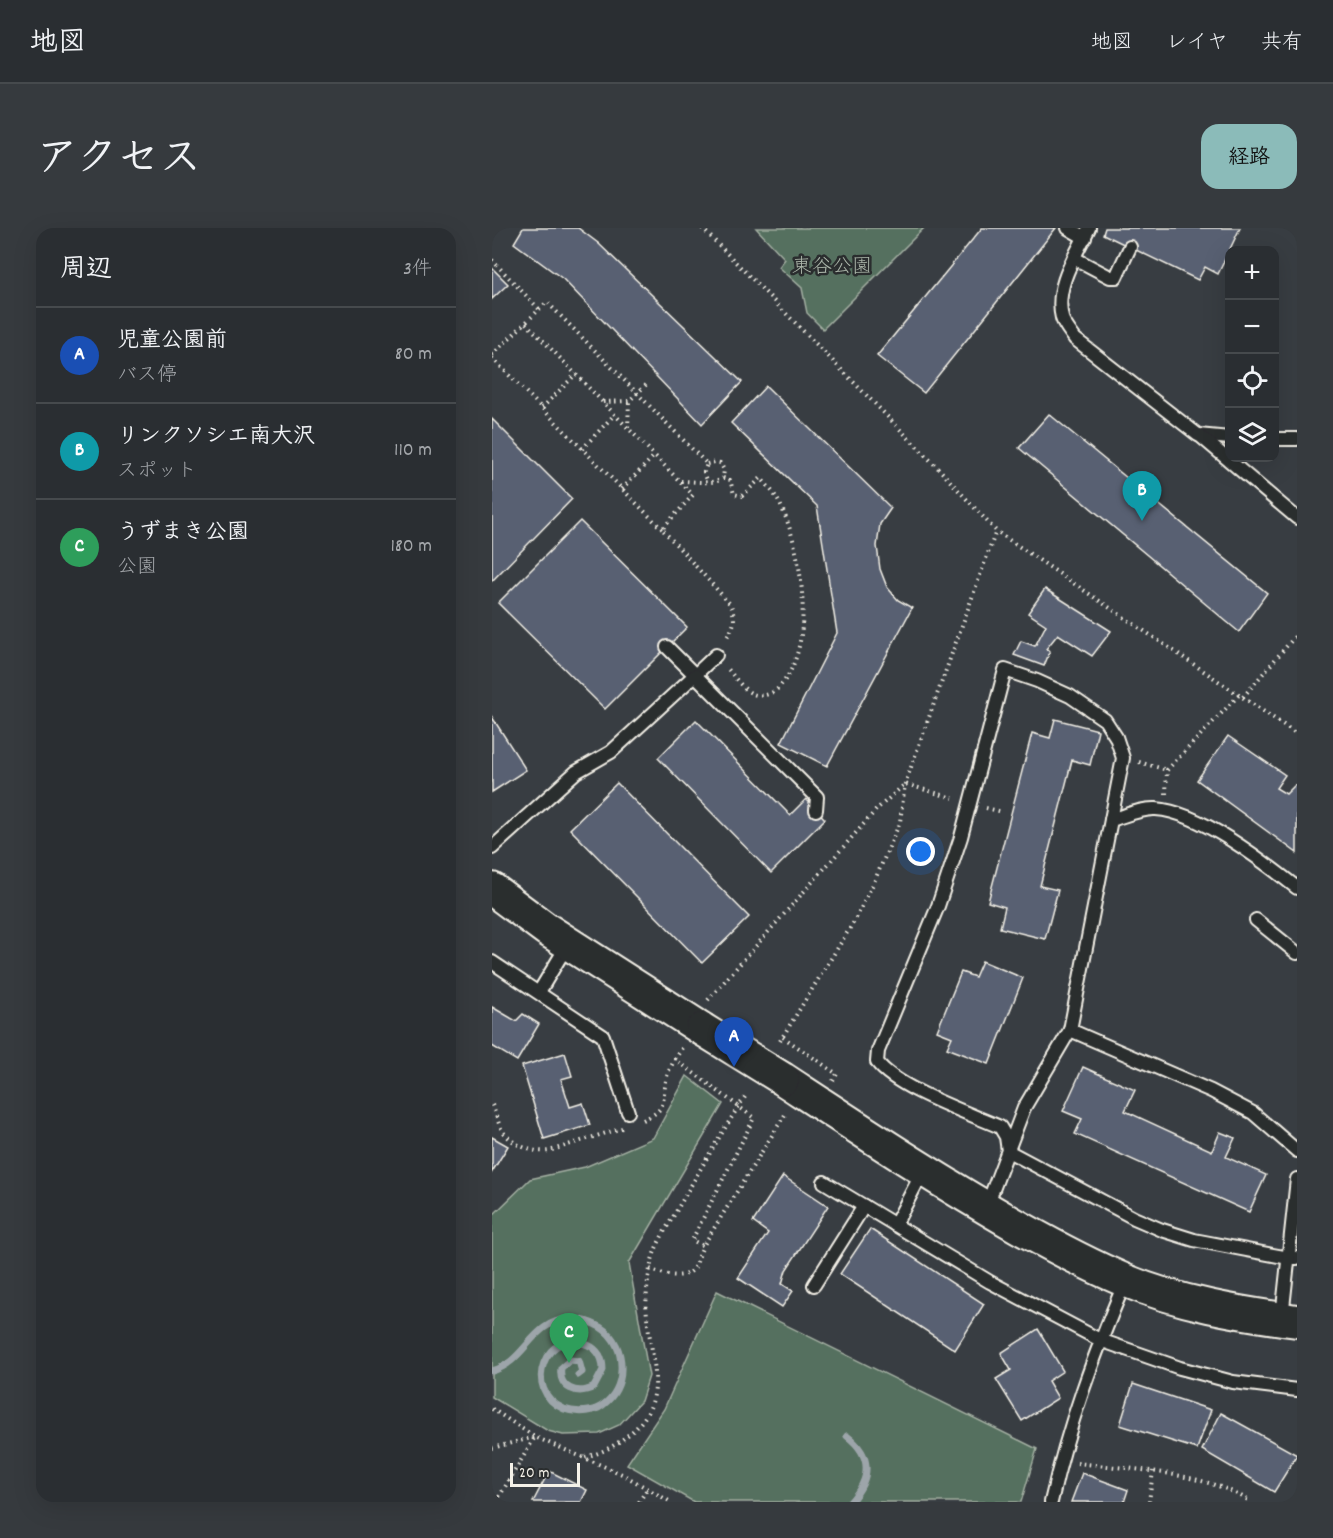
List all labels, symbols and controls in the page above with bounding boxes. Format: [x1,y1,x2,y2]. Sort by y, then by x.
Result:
text: 地図 [30,25,86,65]
text: 地図 [1091,29,1133,59]
text: レイヤ [1166,29,1228,59]
text: 共有 [1261,29,1303,59]
button: 経路 [1201,124,1297,189]
text: アクセス [36,132,201,192]
map controls [1225,246,1279,462]
button: + [1225,246,1279,300]
text: 周辺 [60,252,112,289]
park label: 東谷公園 [792,254,872,282]
text: 3件 [403,256,432,284]
button: − [1225,300,1279,354]
text: 児童公園前 [117,326,227,357]
text: A [74,341,85,369]
text: 80 m [395,341,432,369]
button: locate [1225,354,1279,408]
text: バス停 [117,362,177,390]
button: layers [1225,408,1279,462]
text: リンクソシエ南大沢 [117,422,315,453]
text: B [75,437,84,465]
text: 110 m [394,437,432,465]
text: スポット [117,458,197,486]
pin: B [1122,472,1162,521]
text: うずまき公園 [117,518,249,549]
text: C [75,533,84,561]
text: 180 m [390,533,432,561]
text: 公園 [117,554,157,582]
your location [906,837,935,866]
pin: A [714,1018,754,1067]
pin: C [550,1314,589,1363]
scale bar [510,1460,580,1488]
text: 20 m [519,1462,549,1485]

